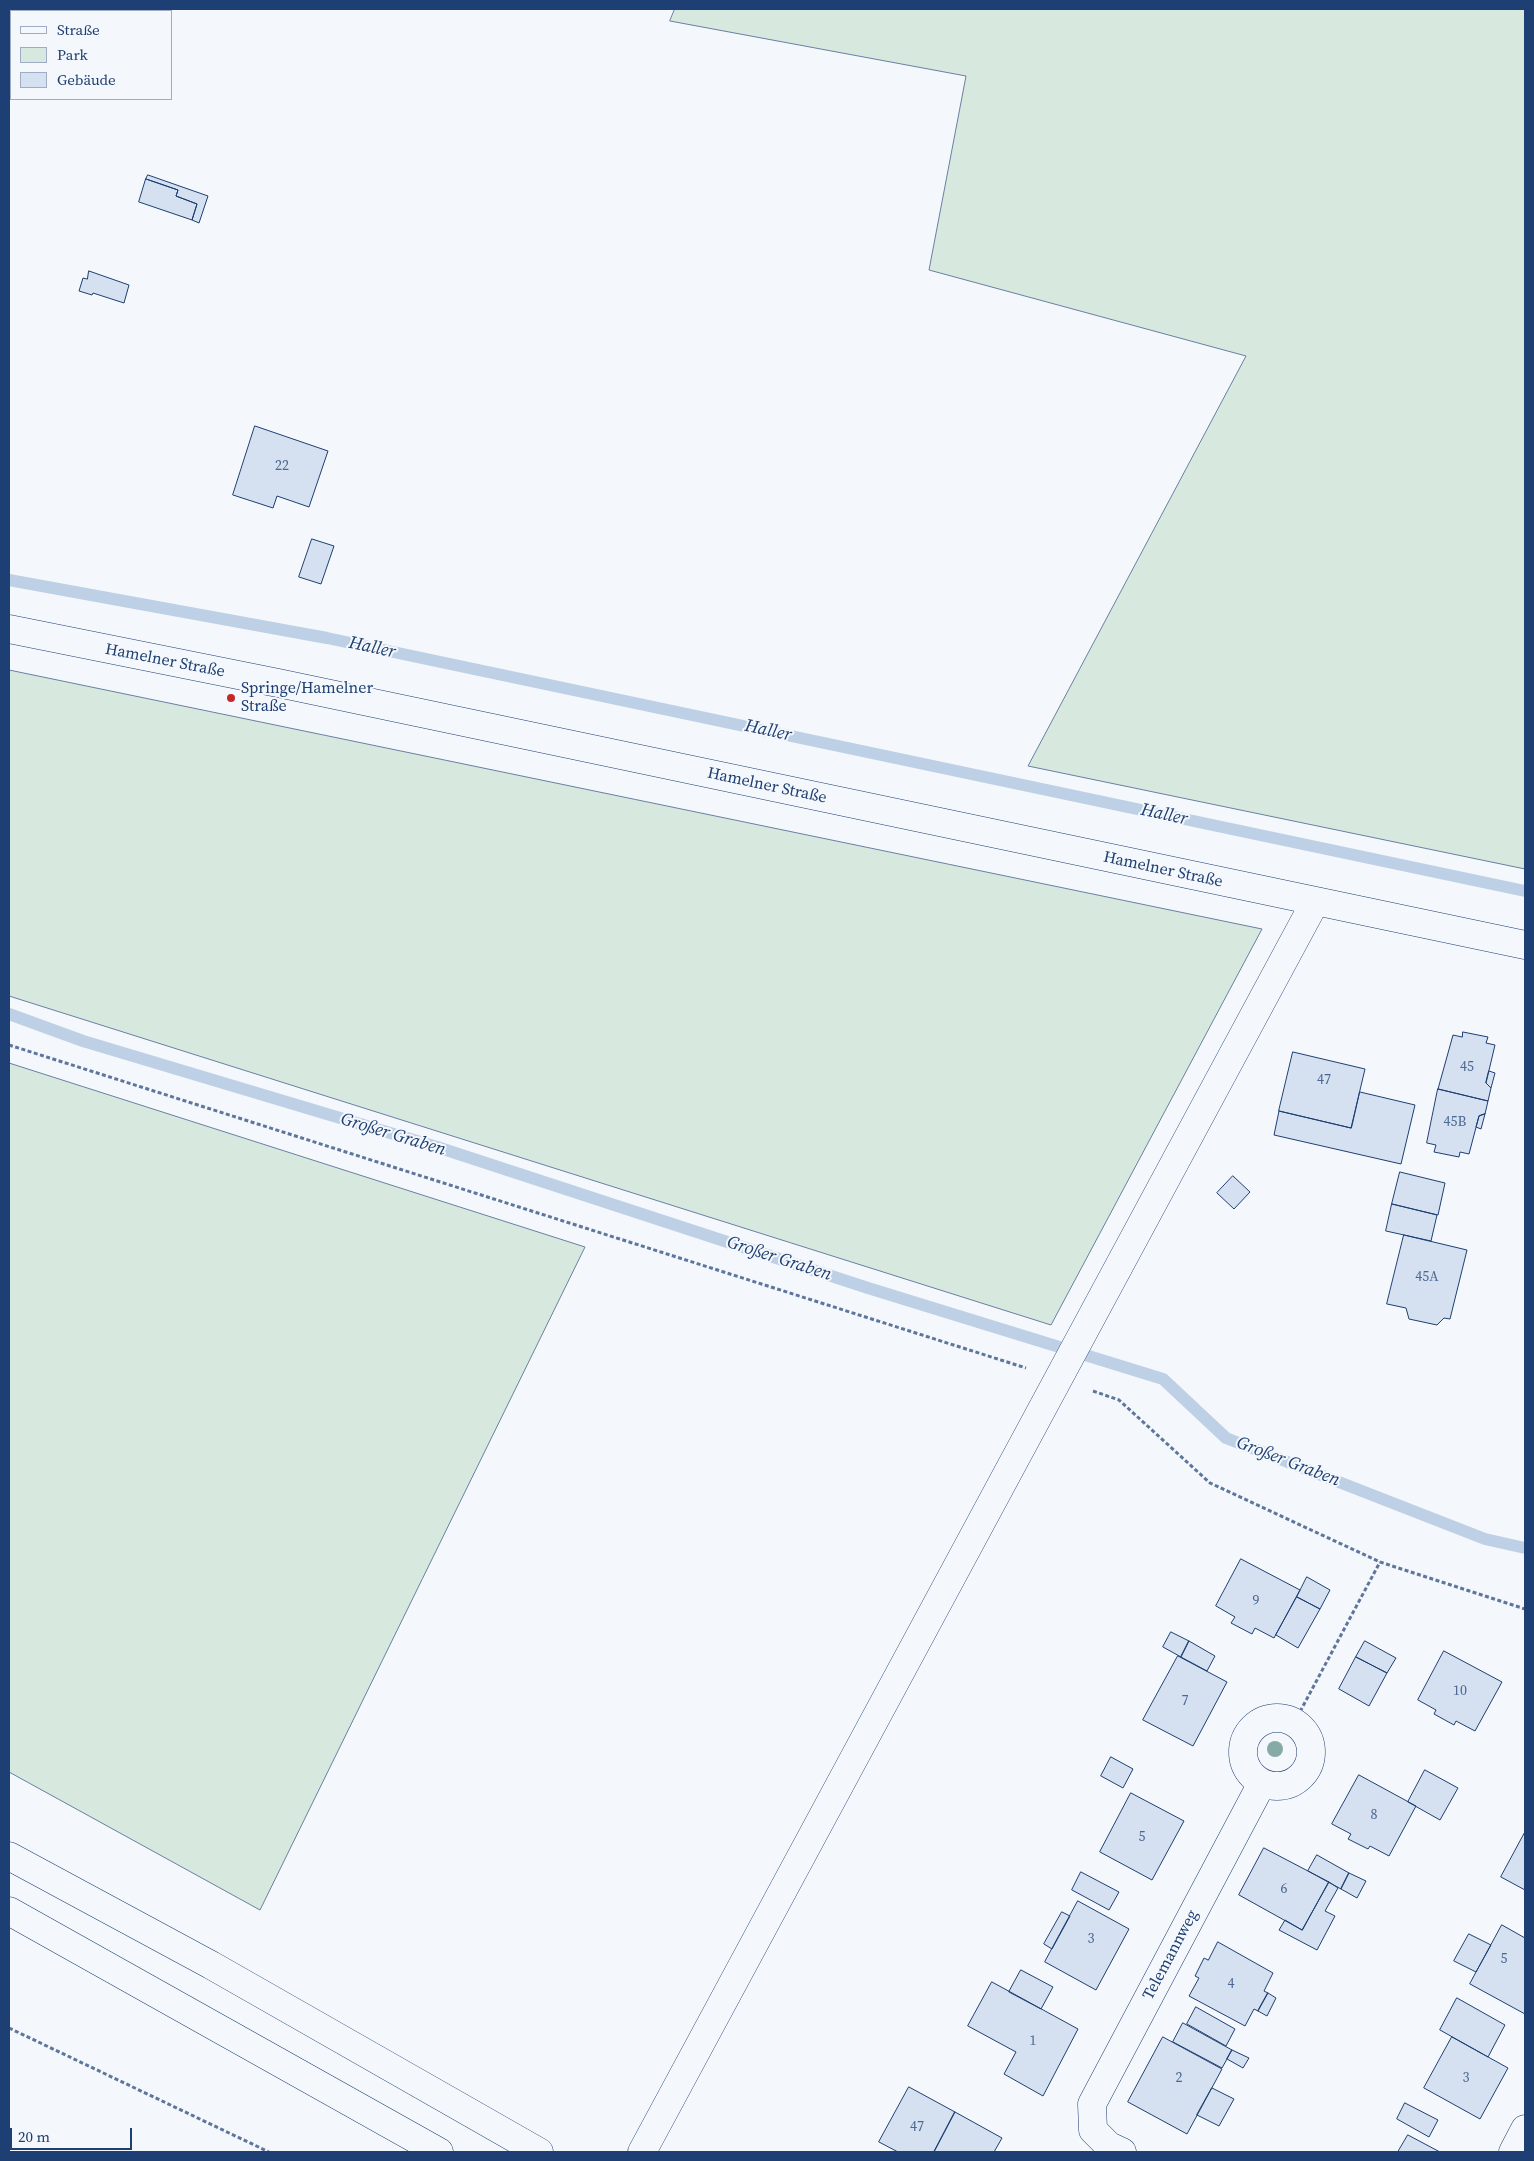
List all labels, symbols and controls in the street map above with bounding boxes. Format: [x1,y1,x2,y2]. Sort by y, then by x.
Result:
legend [10,10,172,100]
text: Straße [57,19,100,40]
text: Park [57,44,88,65]
text: Gebäude [57,69,116,90]
house number: 22 [275,458,289,474]
water label: Haller [347,633,397,663]
street label: Hamelner Straße [104,640,226,682]
place label: Springe/Hamelner Straße [241,679,373,717]
marker: Springe/Hamelner Straße [225,692,237,704]
water label: Haller [743,716,793,746]
street label: Hamelner Straße [706,764,828,808]
water label: Haller [1139,800,1189,830]
street label: Hamelner Straße [1102,848,1224,892]
house number: 45 [1460,1059,1474,1075]
house number: 47 [1317,1072,1331,1088]
water label: Großer Graben [338,1109,448,1161]
house number: 45B [1444,1114,1466,1130]
water label: Großer Graben [724,1232,834,1286]
house number: 45A [1415,1269,1439,1285]
water label: Großer Graben [1233,1432,1343,1492]
house number: 9 [1253,1593,1259,1609]
house number: 10 [1453,1683,1467,1699]
house number: 7 [1182,1693,1188,1709]
house number: 8 [1371,1807,1377,1823]
house number: 5 [1139,1829,1145,1845]
house number: 6 [1281,1881,1287,1897]
street label: Telemannweg [1139,1907,1203,2003]
house number: 3 [1088,1931,1094,1947]
house number: 5 [1501,1951,1507,1967]
house number: 4 [1228,1976,1234,1992]
house number: 1 [1030,2033,1036,2049]
house number: 2 [1176,2070,1182,2086]
house number: 3 [1463,2070,1469,2086]
scale bar [12,2118,135,2150]
house number: 47 [910,2119,924,2135]
text: 20 m [18,2126,50,2147]

